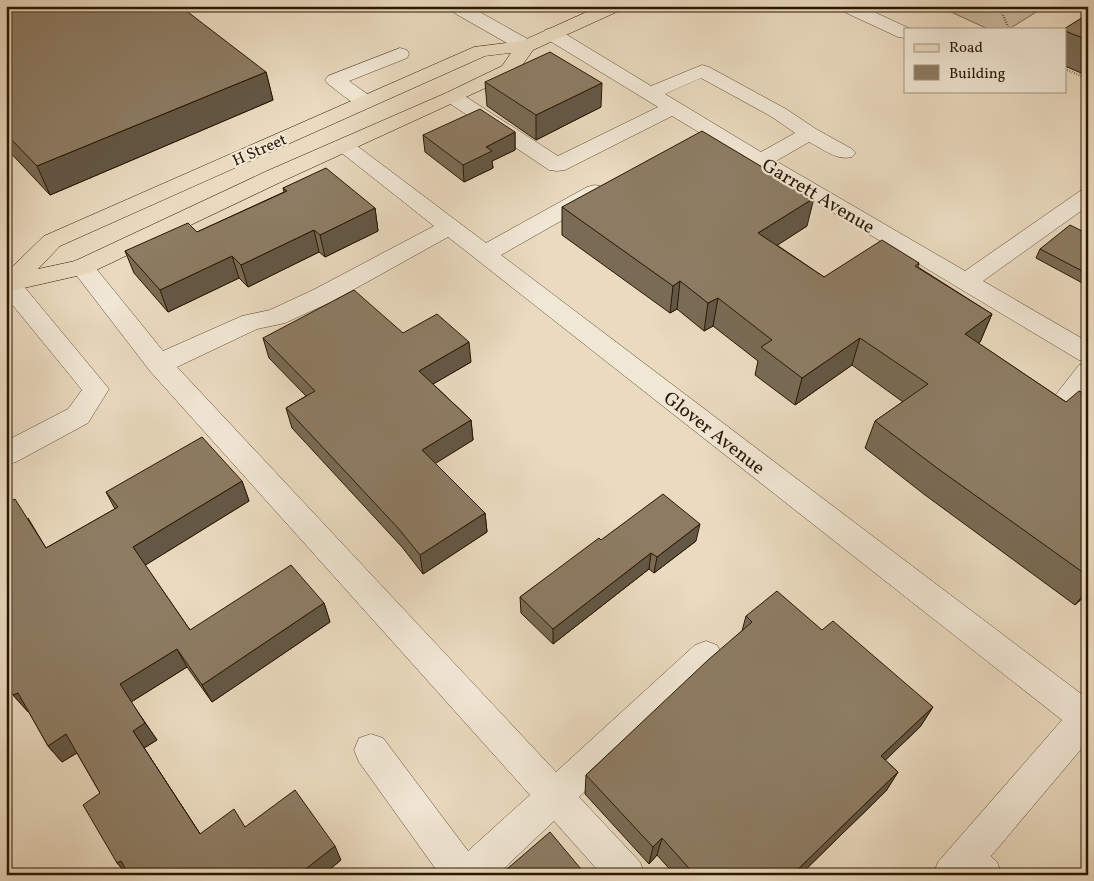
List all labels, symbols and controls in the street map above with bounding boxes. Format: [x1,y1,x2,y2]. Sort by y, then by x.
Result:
legend [904,28,1066,92]
text: Road [949,38,983,59]
text: Building [949,64,1006,85]
street label: H Street [229,129,291,173]
street label: Garrett Avenue [757,153,879,241]
street label: Glover Avenue [658,386,770,481]

